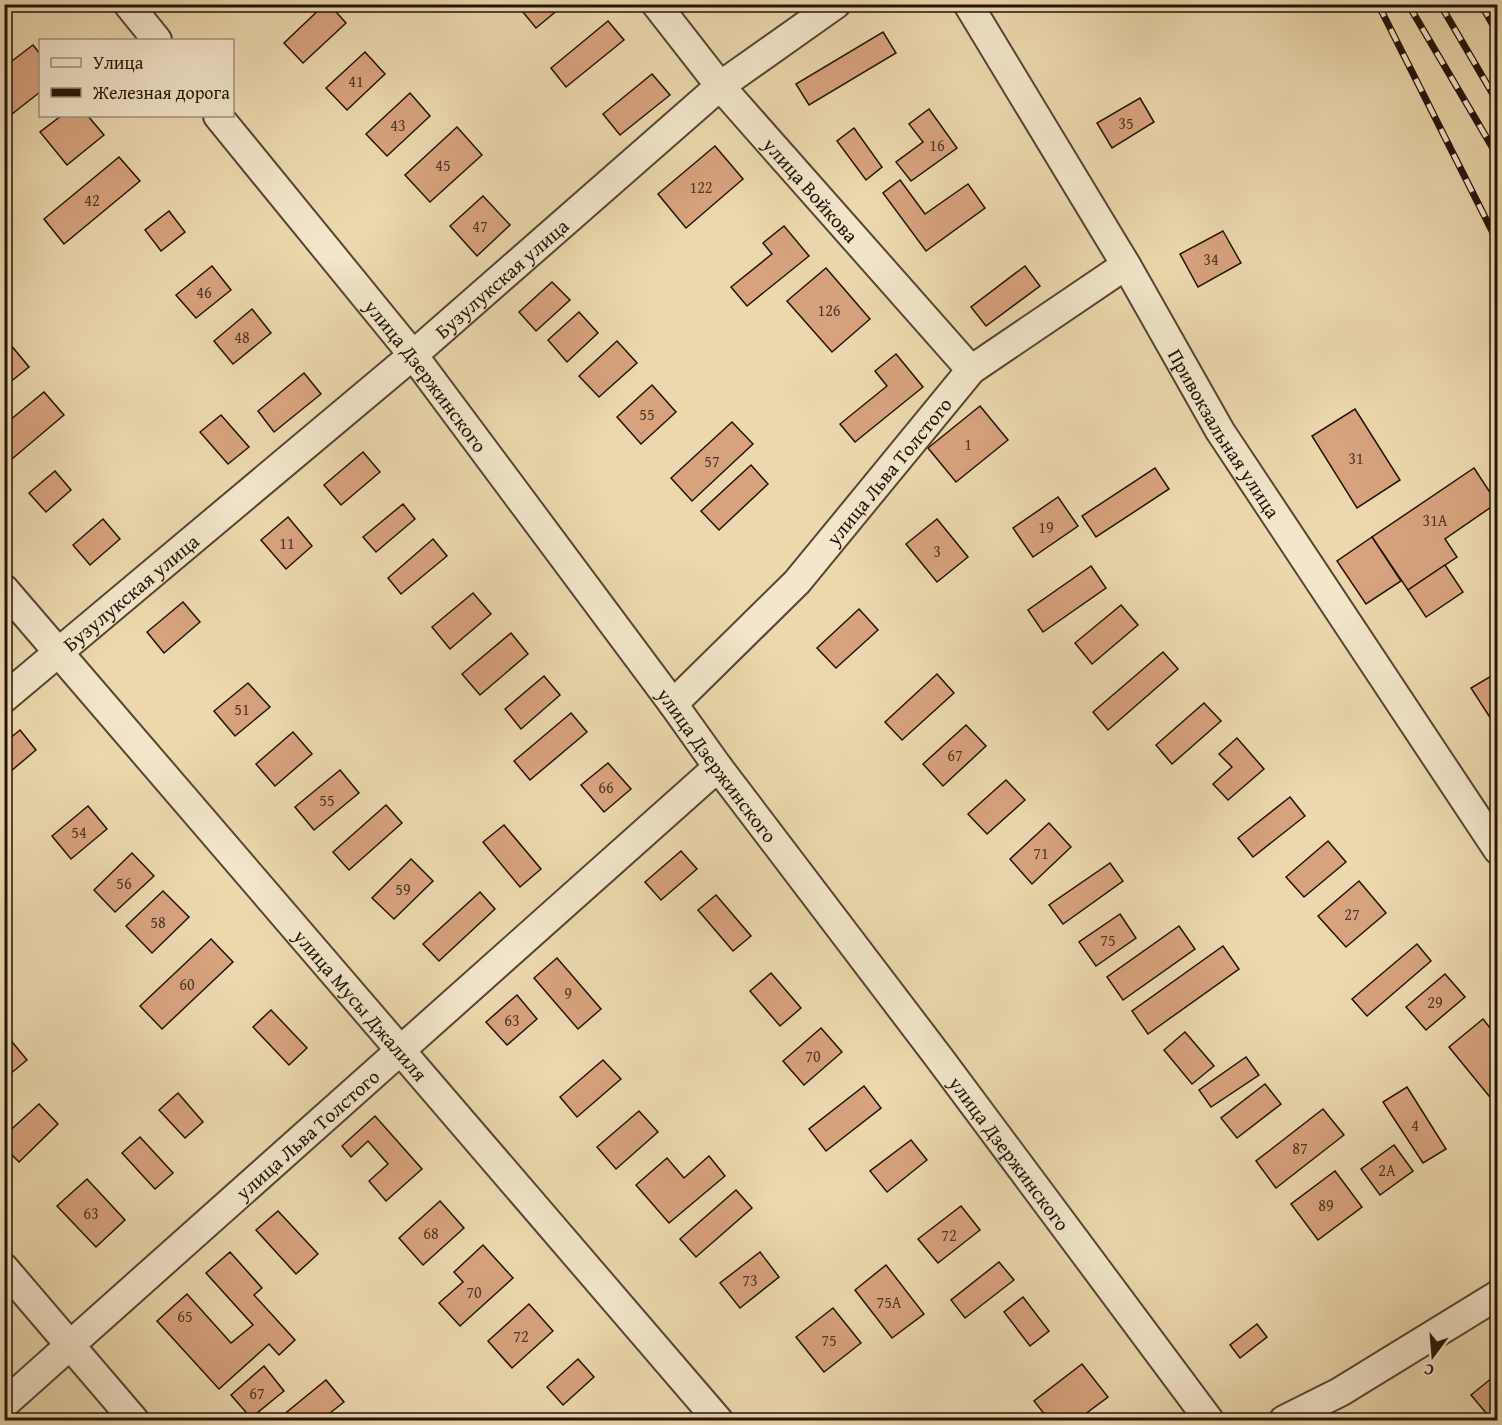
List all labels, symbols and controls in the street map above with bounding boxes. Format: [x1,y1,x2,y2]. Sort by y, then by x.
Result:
legend [39,39,234,117]
text: Улица [93,49,144,76]
house number: 41 [348,69,364,93]
text: Железная дорога [92,79,230,106]
house number: 35 [1118,111,1134,135]
house number: 43 [390,113,406,137]
street label: улица Войкова [756,130,866,249]
house number: 16 [929,133,945,157]
house number: 45 [435,153,451,177]
house number: 122 [689,175,713,199]
house number: 42 [84,188,100,212]
street label: Бузулукская улица [428,211,575,345]
house number: 47 [472,214,488,238]
house number: 34 [1203,247,1219,271]
house number: 46 [196,280,212,304]
street label: улица Дзержинского [358,292,495,458]
house number: 126 [817,298,841,322]
house number: 48 [234,325,250,349]
street label: Привокзальная улица [1162,343,1288,524]
street label: улица Льва Толстого [818,390,958,552]
house number: 55 [639,402,655,426]
house number: 1 [964,432,972,456]
house number: 31 [1348,446,1364,470]
house number: 57 [704,449,720,473]
house number: 31А [1422,508,1448,532]
house number: 19 [1038,515,1054,539]
street label: Бузулукская улица [56,526,205,658]
house number: 11 [279,531,295,555]
house number: 3 [933,539,941,563]
street label: улица Дзержинского [650,680,785,848]
house number: 51 [234,697,250,721]
house number: 67 [947,743,963,767]
house number: 66 [598,775,614,799]
house number: 55 [319,788,335,812]
house number: 54 [71,820,87,844]
house number: 71 [1033,841,1049,865]
house number: 56 [116,871,132,895]
house number: 59 [395,877,411,901]
house number: 27 [1344,902,1360,926]
house number: 58 [150,910,166,934]
street label: улица Мусы Джалиля [287,921,435,1087]
house number: 75 [1100,928,1116,952]
house number: 60 [179,972,195,996]
house number: 9 [564,981,572,1005]
house number: 29 [1427,990,1443,1014]
house number: 63 [504,1008,520,1032]
house number: 70 [805,1044,821,1068]
street label: улица Льва Толстого [228,1062,385,1207]
street label: улица Дзержинского [942,1069,1077,1236]
house number: 4 [1411,1113,1419,1137]
house number: 87 [1292,1136,1308,1160]
house number: 2А [1378,1158,1396,1182]
house number: 89 [1318,1193,1334,1217]
house number: 63 [83,1201,99,1225]
house number: 68 [423,1221,439,1245]
house number: 72 [941,1223,957,1247]
house number: 73 [742,1268,758,1292]
house number: 70 [466,1280,482,1304]
house number: 75А [876,1290,902,1314]
house number: 65 [177,1304,193,1328]
house number: 72 [513,1324,529,1348]
north arrow [1403,1326,1463,1386]
house number: 75 [821,1328,837,1352]
text: С [1421,1358,1437,1383]
house number: 67 [249,1381,265,1405]

